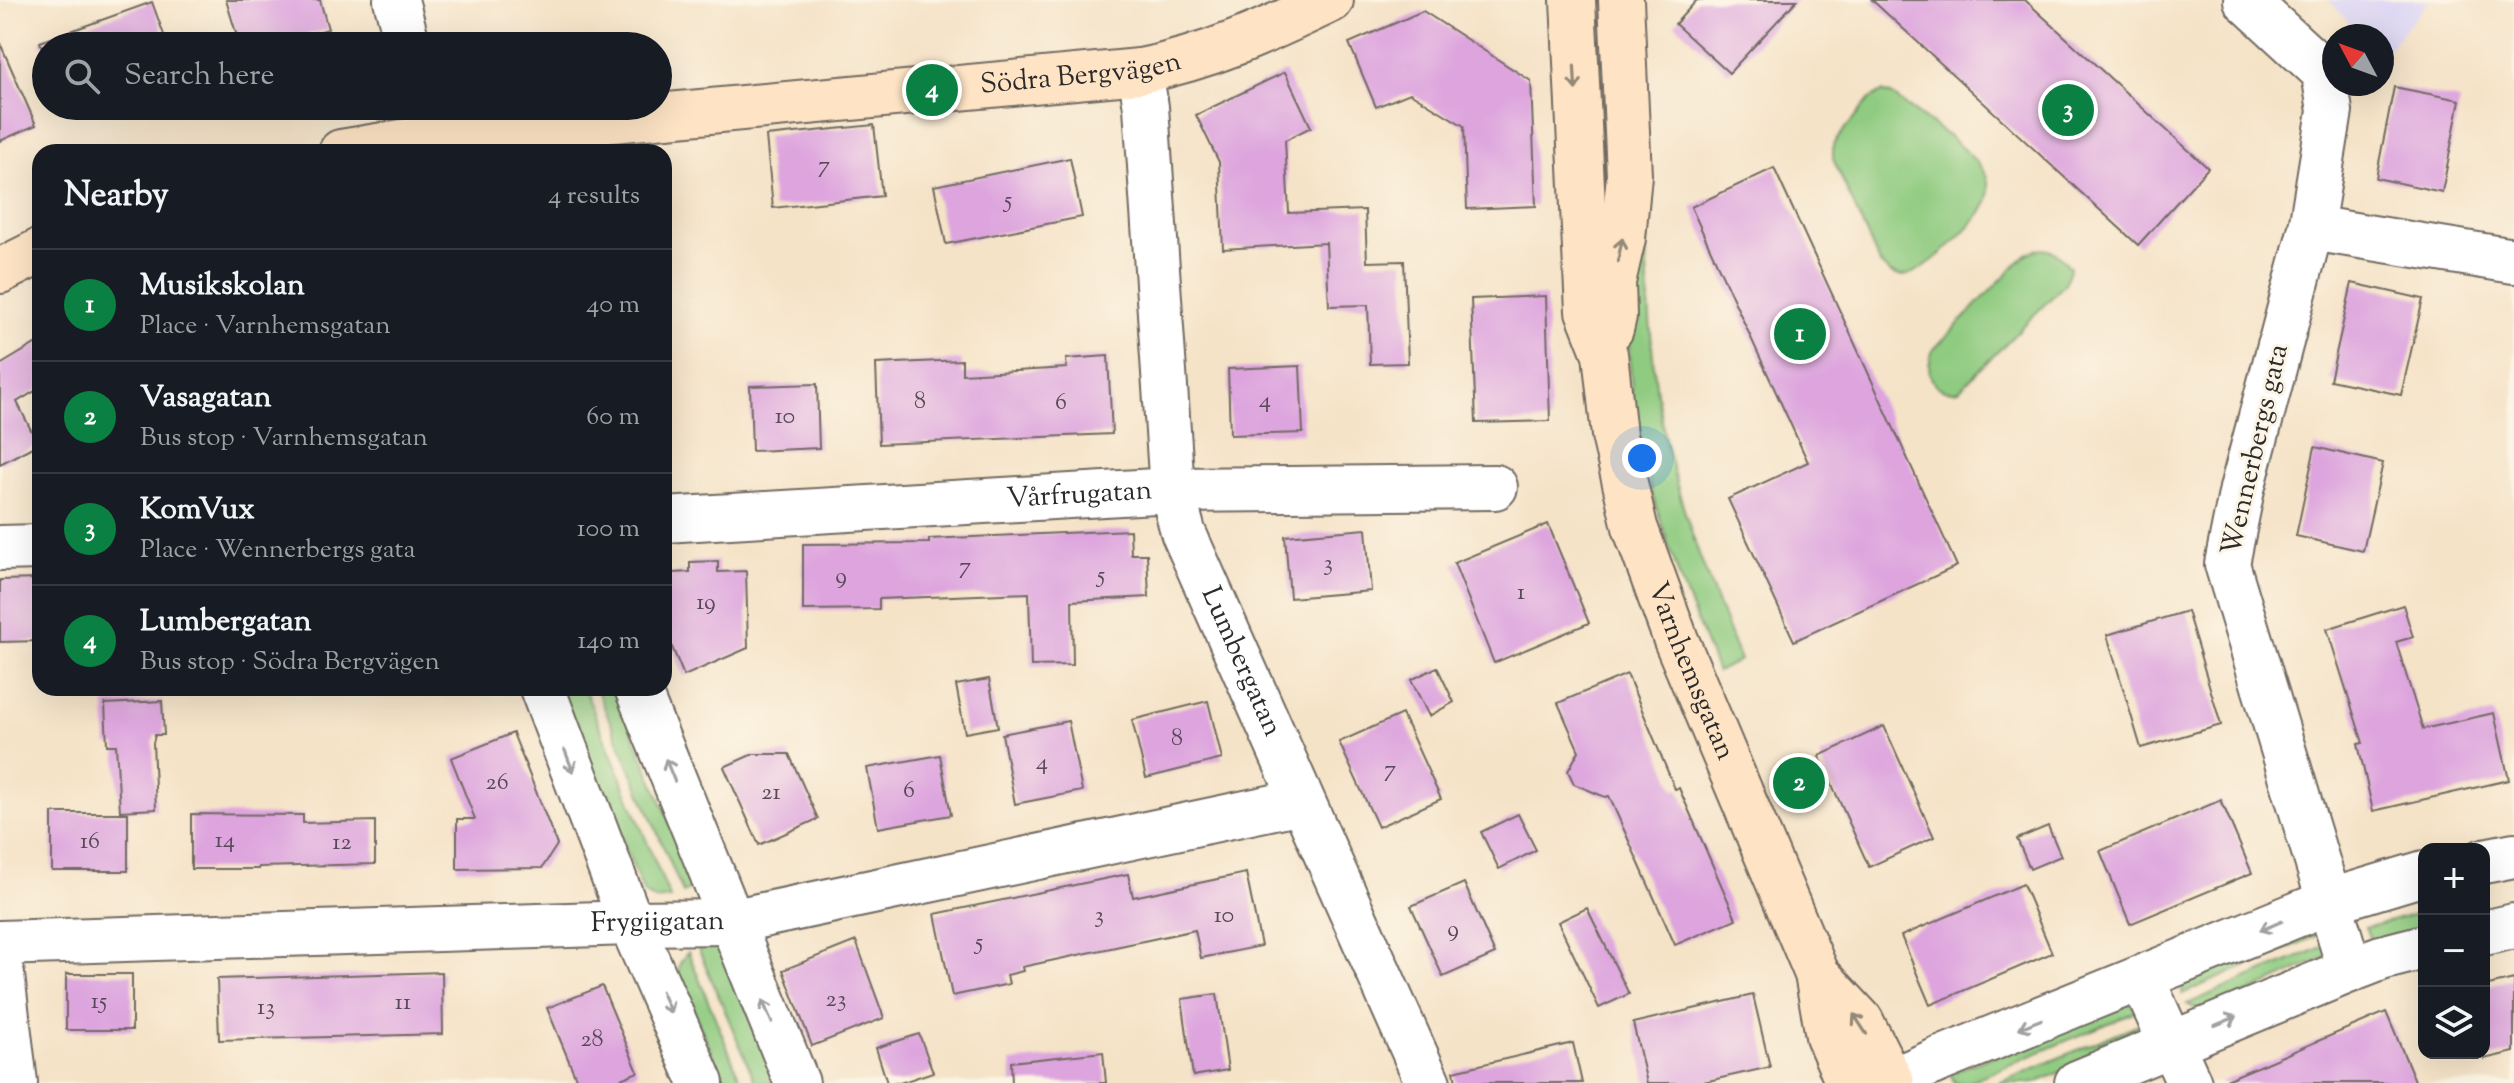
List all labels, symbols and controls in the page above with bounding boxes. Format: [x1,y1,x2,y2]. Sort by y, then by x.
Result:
north arrow [2322,24,2394,96]
search box [32,32,672,120]
street label: Södra Bergvägen [978,42,1186,106]
icon: search [60,54,104,98]
text: Search here [124,55,274,98]
pin: 4 [906,60,958,120]
one-way arrow [1568,64,1583,91]
pin: 3 [2042,80,2094,140]
house number: 7 [818,149,830,183]
text: Nearby [64,172,169,221]
text: 4 results [548,178,640,215]
house number: 5 [1002,184,1012,218]
one-way arrow [1613,238,1628,264]
text: Musikskolan [140,265,305,308]
text: 1 [86,287,94,324]
text: 40 m [586,287,640,324]
pin: 1 [1774,304,1826,364]
text: Place · Varnhemsgatan [140,308,391,345]
street label: Wennerbergs gata [2212,340,2300,560]
text: Vasagatan [140,377,271,420]
house number: 4 [1259,384,1271,418]
house number: 8 [914,385,926,419]
house number: 6 [1055,386,1067,420]
text: 2 [84,399,96,436]
text: 60 m [586,399,640,436]
house number: 10 [775,400,795,434]
text: Bus stop · Varnhemsgatan [140,420,428,457]
your location [1622,438,1662,478]
street label: Vårfrugatan [1005,471,1153,520]
text: KomVux [140,489,255,532]
text: 3 [85,511,95,548]
text: 100 m [577,511,640,548]
text: Place · Wennerbergs gata [140,532,415,569]
house number: 3 [1323,547,1333,581]
house number: 7 [959,550,971,584]
house number: 5 [1095,559,1105,593]
house number: 9 [835,560,847,594]
house number: 1 [1517,576,1525,610]
street label: Varnhemsgatan [1637,576,1745,767]
street label: Lumbergatan [1190,581,1292,743]
house number: 19 [696,586,716,620]
text: Lumbergatan [140,601,312,644]
text: 4 [83,623,97,660]
text: 140 m [577,623,640,660]
text: Bus stop · Södra Bergvägen [140,644,440,681]
house number: 8 [1171,722,1183,756]
house number: 4 [1036,746,1048,780]
one-way arrow [563,748,577,773]
house number: 7 [1384,753,1396,787]
pin: 2 [1773,753,1825,813]
one-way arrow [662,758,676,783]
house number: 26 [485,766,509,800]
house number: 6 [903,774,915,808]
house number: 21 [761,776,781,810]
house number: 14 [215,824,235,858]
house number: 16 [80,825,100,859]
house number: 12 [332,826,352,860]
map controls [2418,843,2490,1059]
button: + [2418,843,2490,915]
house number: 3 [1094,899,1104,933]
house number: 10 [1214,899,1234,933]
street label: Frygiigatan [590,902,725,944]
house number: 9 [1447,913,1459,947]
button: − [2418,915,2490,987]
one-way arrow [2259,919,2284,934]
house number: 5 [973,926,983,960]
house number: 23 [826,983,846,1017]
house number: 15 [91,985,107,1019]
house number: 11 [395,986,411,1020]
button: layers [2418,987,2490,1059]
one-way arrow [659,990,674,1014]
house number: 13 [257,991,275,1025]
one-way arrow [759,999,773,1024]
one-way arrow [2213,1012,2238,1027]
one-way arrow [1852,1014,1869,1036]
one-way arrow [2018,1018,2043,1032]
house number: 28 [580,1023,604,1057]

